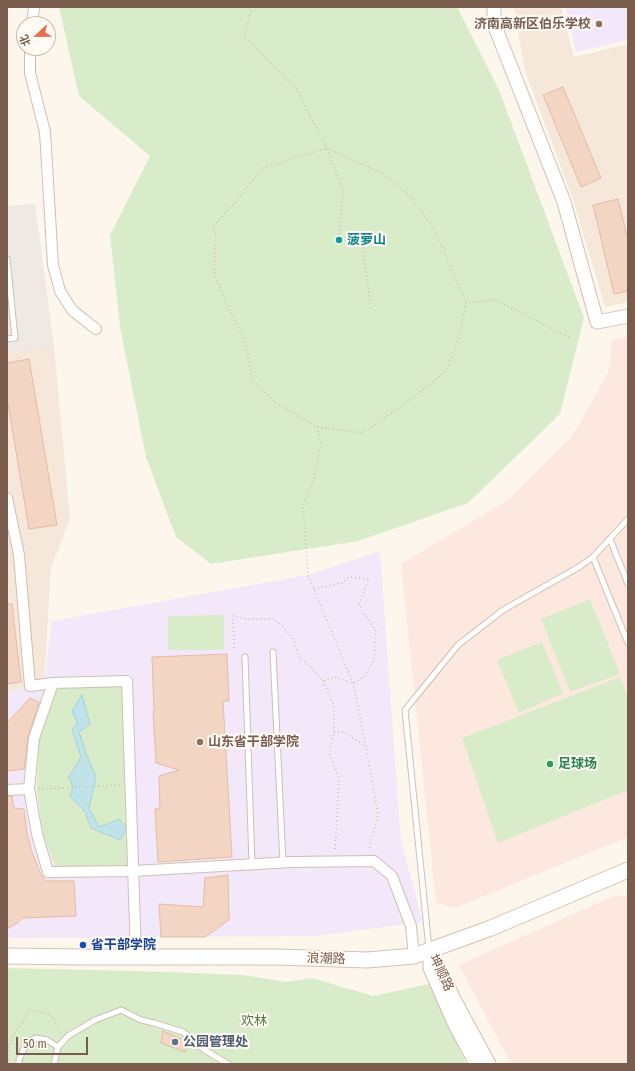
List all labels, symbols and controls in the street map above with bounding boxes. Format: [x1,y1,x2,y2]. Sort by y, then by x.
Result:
north arrow [16,16,56,56]
place label: 济南高新区伯乐学校 [474,16,591,32]
marker: 济南高新区伯乐学校 [594,19,604,29]
text: 北 [17,33,33,48]
place label: 菠萝山 [347,232,386,248]
marker: 菠萝山 [334,235,344,245]
place label: 山东省干部学院 [208,734,299,750]
marker: 山东省干部学院 [195,737,205,747]
place label: 足球场 [558,756,597,772]
marker: 足球场 [545,759,555,769]
place label: 省干部学院 [91,937,156,953]
marker: 省干部学院 [78,940,88,950]
street label: 浪潮路 [306,951,346,967]
street label: 坤顺路 [425,952,457,994]
park label: 欢林 [241,1013,267,1029]
scale bar [18,1029,90,1055]
place label: 公园管理处 [183,1034,248,1050]
text: 50 m [23,1037,47,1051]
marker: 公园管理处 [170,1037,180,1047]

